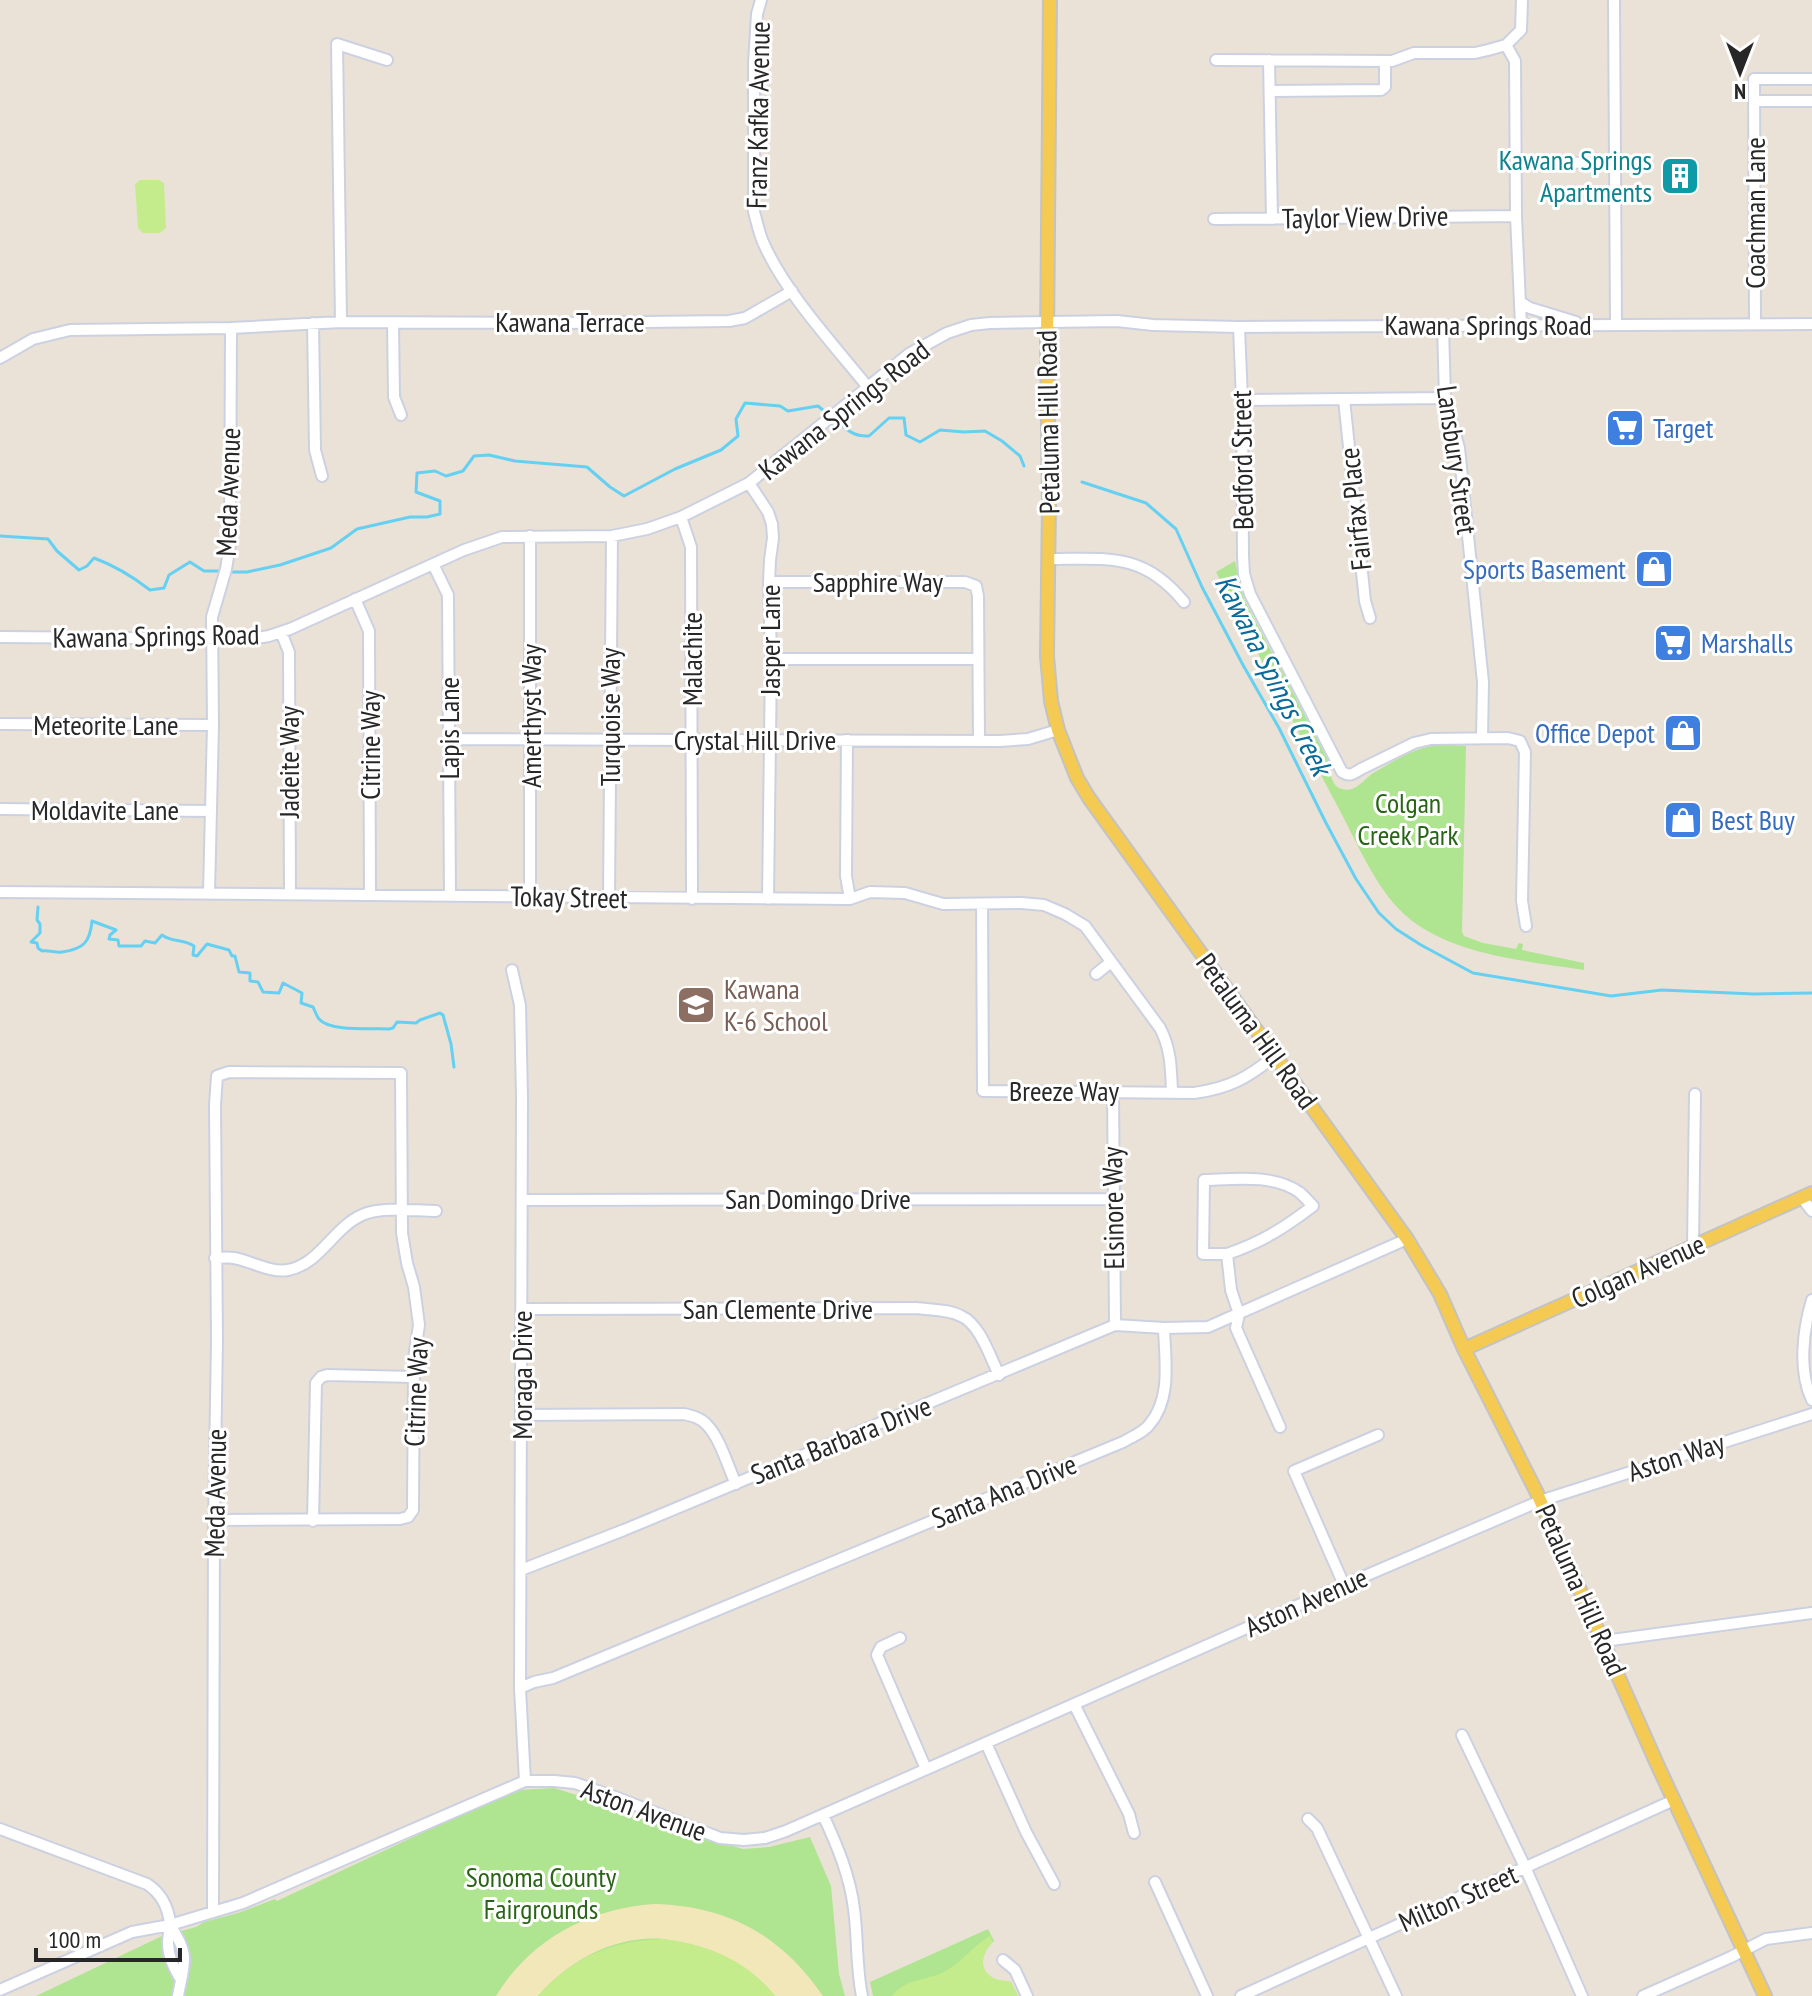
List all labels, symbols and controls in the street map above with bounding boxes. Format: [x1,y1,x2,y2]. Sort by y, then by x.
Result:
street label: Franz Kafka Avenue [737,21,778,209]
north arrow [1700,32,1780,112]
text: N [1734,78,1746,106]
street label: Coachman Lane [1736,137,1773,289]
place label: Kawana Springs Apartments [1499,141,1652,210]
building icon: Kawana Springs Apartments [1659,155,1701,197]
street label: Taylor View Drive [1281,197,1449,236]
street label: Kawana Terrace [495,303,645,340]
street label: Kawana Springs Road [1384,306,1592,343]
street label: Petaluma Hill Road [1027,330,1068,514]
street label: Kawana Springs Road [751,331,937,488]
street label: Lansbury Street [1429,383,1486,537]
street label: Bedford Street [1222,390,1261,530]
supermarket icon: Target [1604,407,1646,449]
place label: Target [1653,409,1714,446]
street label: Meda Avenue [207,427,248,557]
street label: Fairfax Place [1330,446,1379,572]
shop icon: Sports Basement [1633,548,1675,590]
place label: Sports Basement [1463,550,1626,587]
street label: Sapphire Way [813,563,944,600]
water label: Kawana Spings Creek [1207,567,1343,784]
street label: Jasper Lane [751,584,788,697]
street label: Malachite [673,612,710,706]
street label: Kawana Springs Road [52,615,260,656]
supermarket icon: Marshalls [1652,622,1694,664]
place label: Marshalls [1701,624,1793,661]
street label: Amerthyst Way [512,643,549,788]
street label: Turquoise Way [591,647,628,786]
street label: Lapis Lane [430,677,467,779]
street label: Citrine Way [351,690,388,800]
street label: Meteorite Lane [33,706,179,743]
street label: Jadeite Way [270,706,307,819]
shop icon: Office Depot [1662,712,1704,754]
place label: Office Depot [1535,714,1655,751]
street label: Crystal Hill Drive [674,721,836,758]
park label: Colgan Creek Park [1358,784,1459,853]
street label: Moldavite Lane [31,791,179,828]
shop icon: Best Buy [1662,799,1704,841]
place label: Best Buy [1711,801,1795,838]
street label: Tokay Street [510,877,628,916]
street label: Petaluma Hill Road [1188,945,1326,1116]
place label: Kawana K-6 School [724,970,828,1039]
school or university icon: Kawana K-6 School [675,984,717,1026]
street label: Breeze Way [1009,1072,1119,1109]
street label: Elsinore Way [1093,1146,1132,1270]
street label: San Domingo Drive [725,1180,911,1217]
street label: Colgan Avenue [1565,1225,1710,1316]
street label: San Clemente Drive [683,1290,873,1327]
street label: Moraga Drive [503,1311,540,1439]
street label: Citrine Way [395,1336,436,1447]
street label: Santa Barbara Drive [745,1387,936,1493]
street label: Aston Way [1623,1423,1729,1490]
street label: Meda Avenue [195,1428,234,1558]
street label: Santa Ana Drive [926,1445,1082,1536]
street label: Petaluma Hill Road [1527,1498,1636,1681]
street label: Aston Avenue [1239,1558,1373,1645]
street label: Aston Avenue [576,1770,712,1849]
street label: Milton Street [1393,1855,1523,1940]
park label: Sonoma County Fairgrounds [466,1858,617,1927]
scale bar [36,1912,180,1962]
text: 100 m [48,1924,101,1955]

